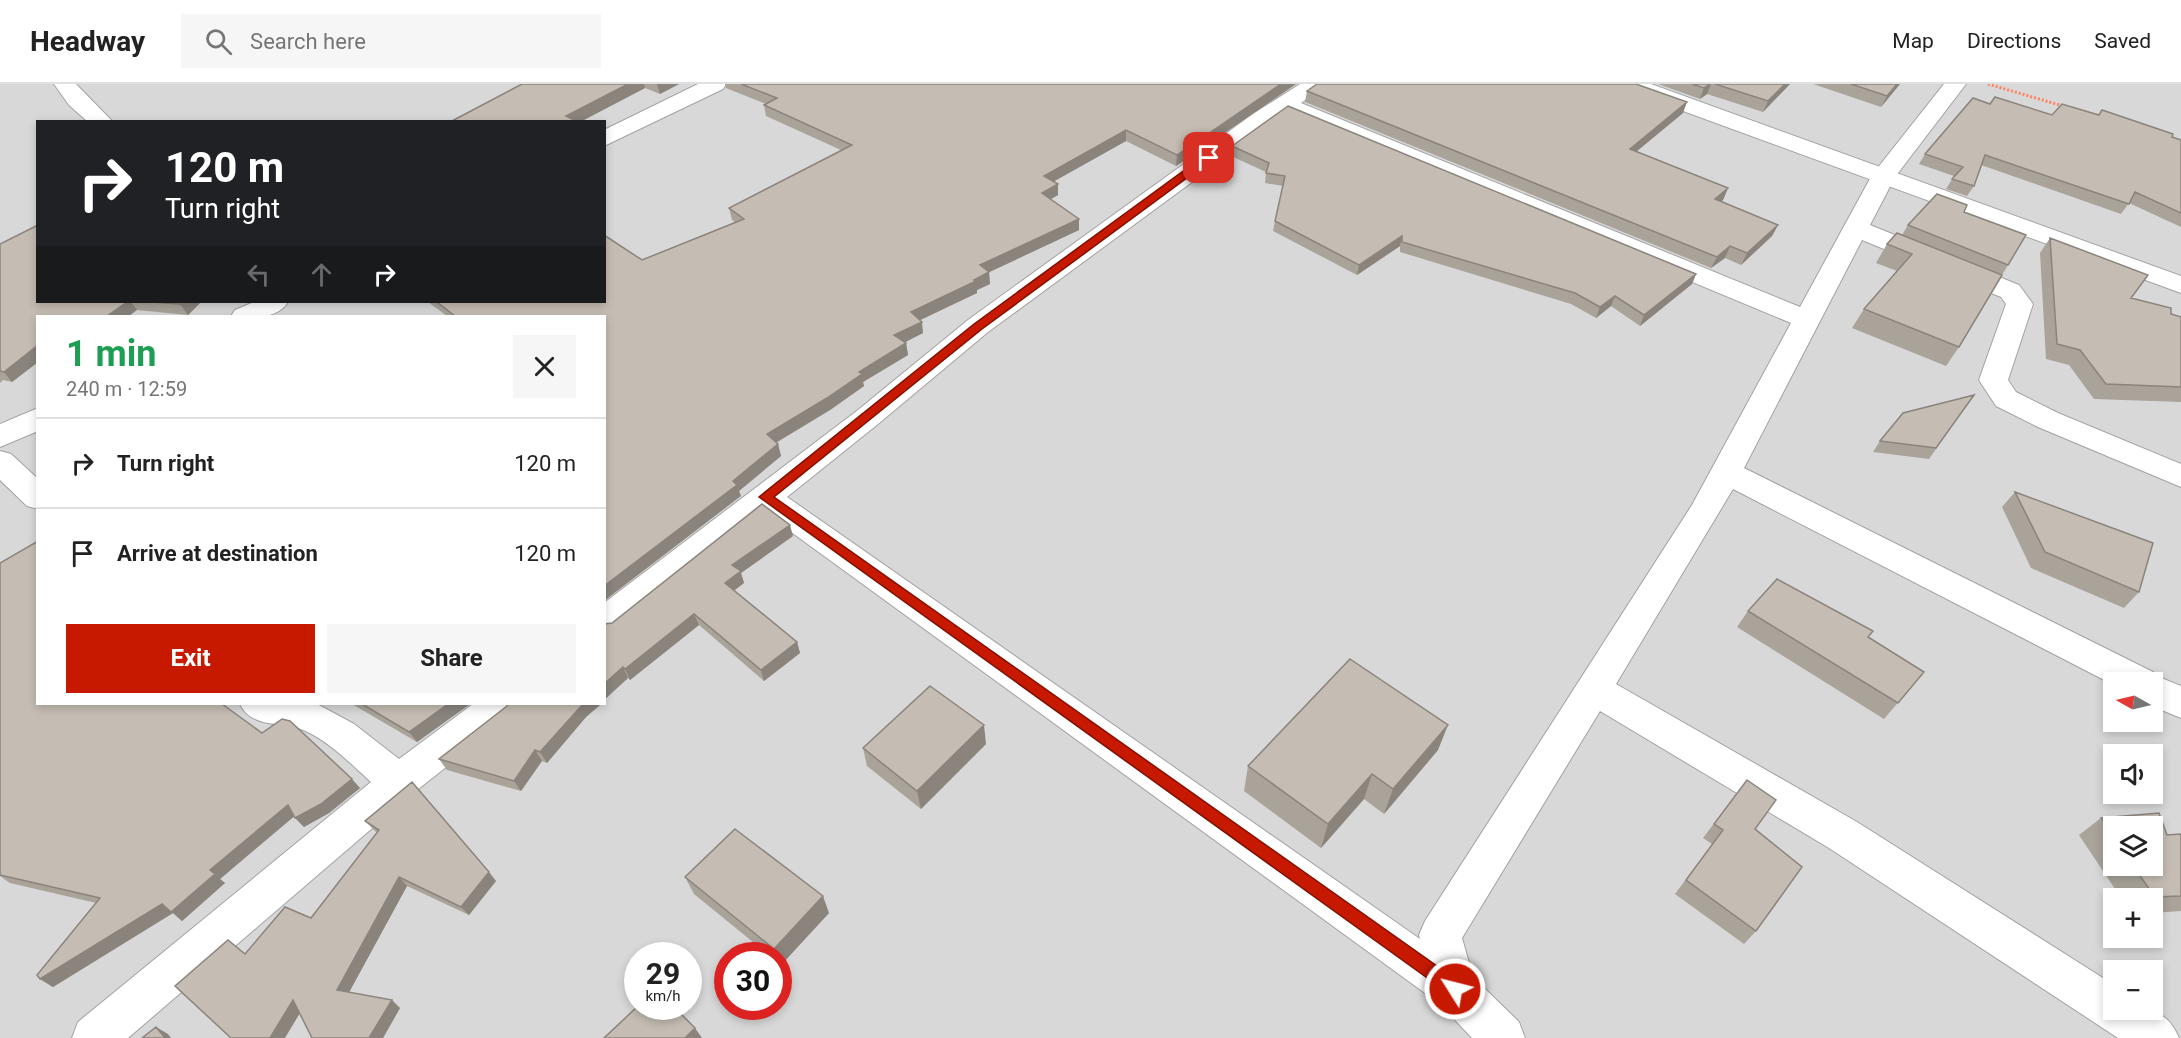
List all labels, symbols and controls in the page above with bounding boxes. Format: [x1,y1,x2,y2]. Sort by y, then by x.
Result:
search box [181,14,601,68]
text: Headway [30,25,145,58]
icon: search [202,25,235,58]
text: Search here [250,29,366,54]
text: Map [1892,29,1934,53]
text: Directions [1967,29,2061,53]
text: Saved [2094,29,2151,53]
pin [1183,132,1234,183]
icon: arrive [1192,141,1225,174]
text: 120 m [165,143,284,192]
icon: right [66,144,144,222]
text: Turn right [165,193,280,225]
icon: left [242,258,275,291]
icon: ahead [305,258,338,291]
icon: right [368,258,401,291]
text: 1 min [66,333,157,375]
button: close [513,335,576,398]
text: 240 m · 12:59 [66,377,187,401]
icon: right [66,447,99,480]
text: Turn right [117,451,214,476]
text: 120 m [514,451,576,476]
icon: arrive [66,537,99,570]
text: Arrive at destination [117,541,318,566]
text: 120 m [514,541,576,566]
button: Exit [66,624,315,693]
button: Share [327,624,576,693]
north arrow [2103,672,2163,732]
map controls [2103,672,2163,1020]
button: sound [2103,744,2163,804]
button: layers [2103,816,2163,876]
button: + [2103,888,2163,948]
speed limit sign: 30 [714,942,792,1020]
text: 29 [646,956,680,991]
position arrow [1423,957,1487,1021]
button: − [2103,960,2163,1020]
text: km/h [645,987,681,1005]

